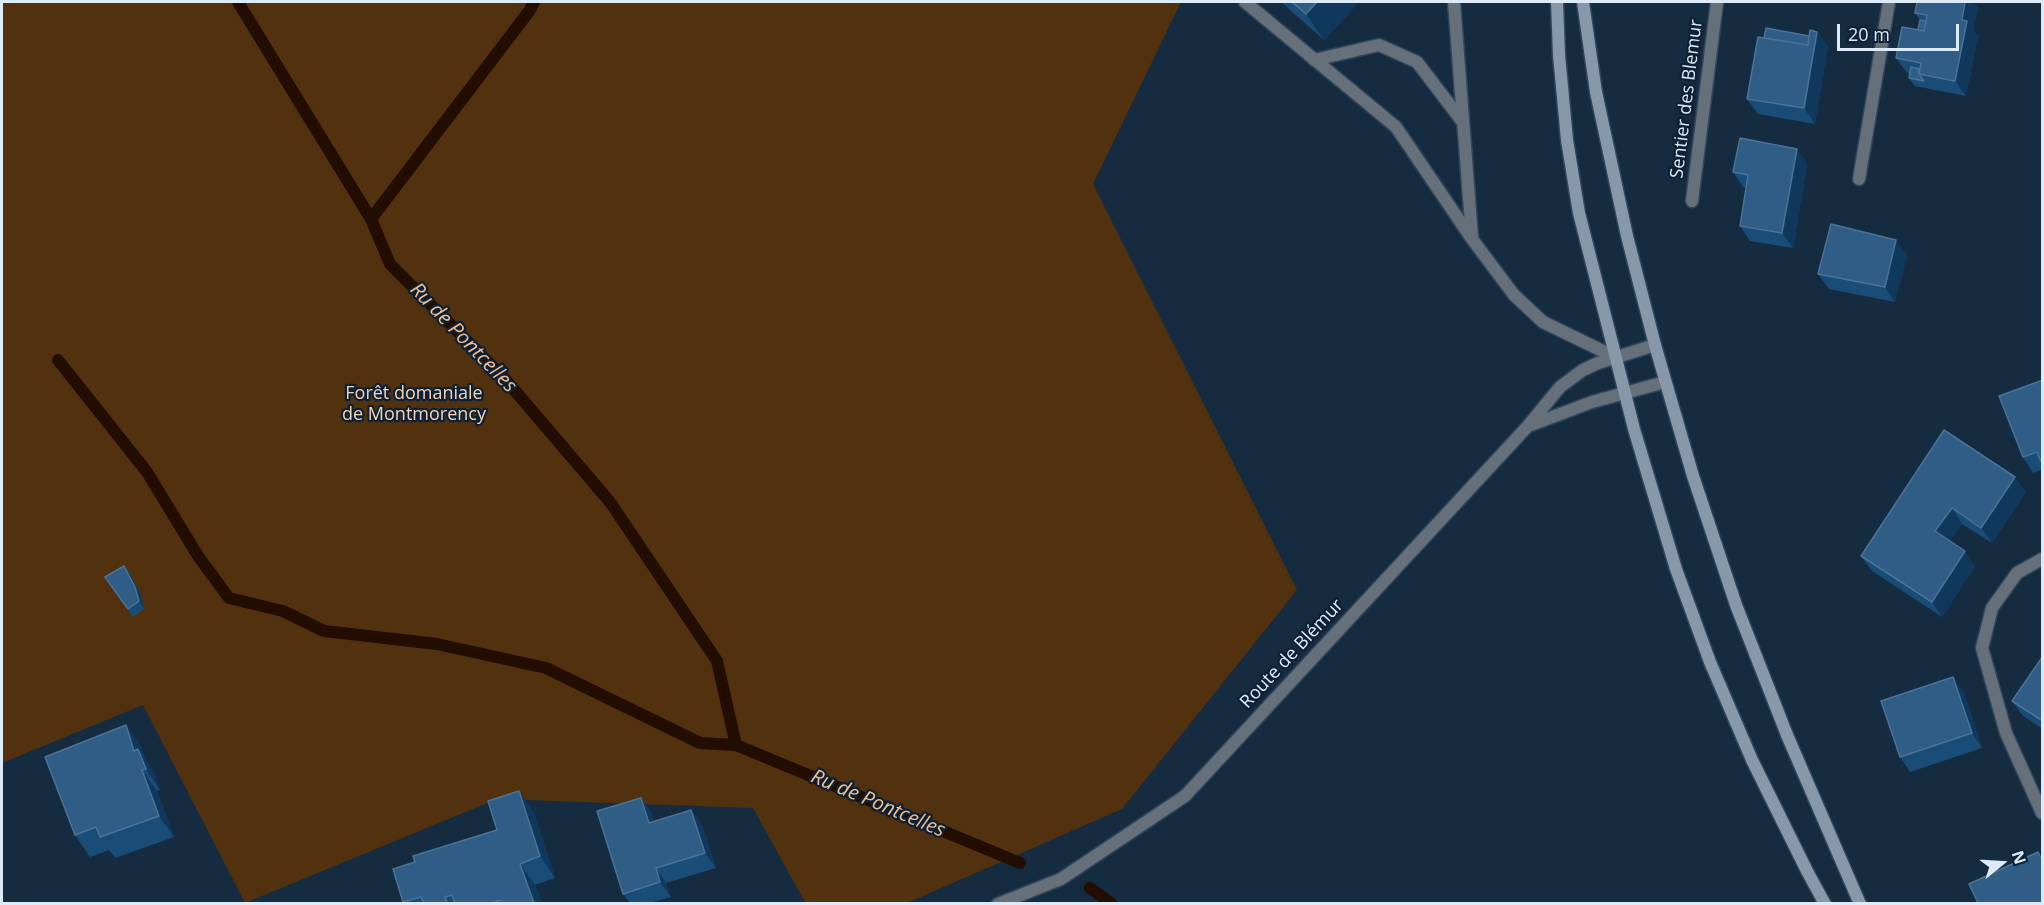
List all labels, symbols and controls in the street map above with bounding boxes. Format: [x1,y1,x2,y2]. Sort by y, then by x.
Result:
scale bar [1840,12,1962,50]
street label: Sentier des Blemur [1667,18,1707,180]
text: 20 m [1848,22,1890,46]
water label: Ru de Pontcelles [405,278,521,398]
park label: Forêt domaniale de Montmorency [342,383,486,426]
street label: Route de Blémur [1236,595,1348,713]
water label: Ru de Pontcelles [807,765,949,843]
north arrow [1972,833,2032,893]
text: N [2007,848,2032,867]

